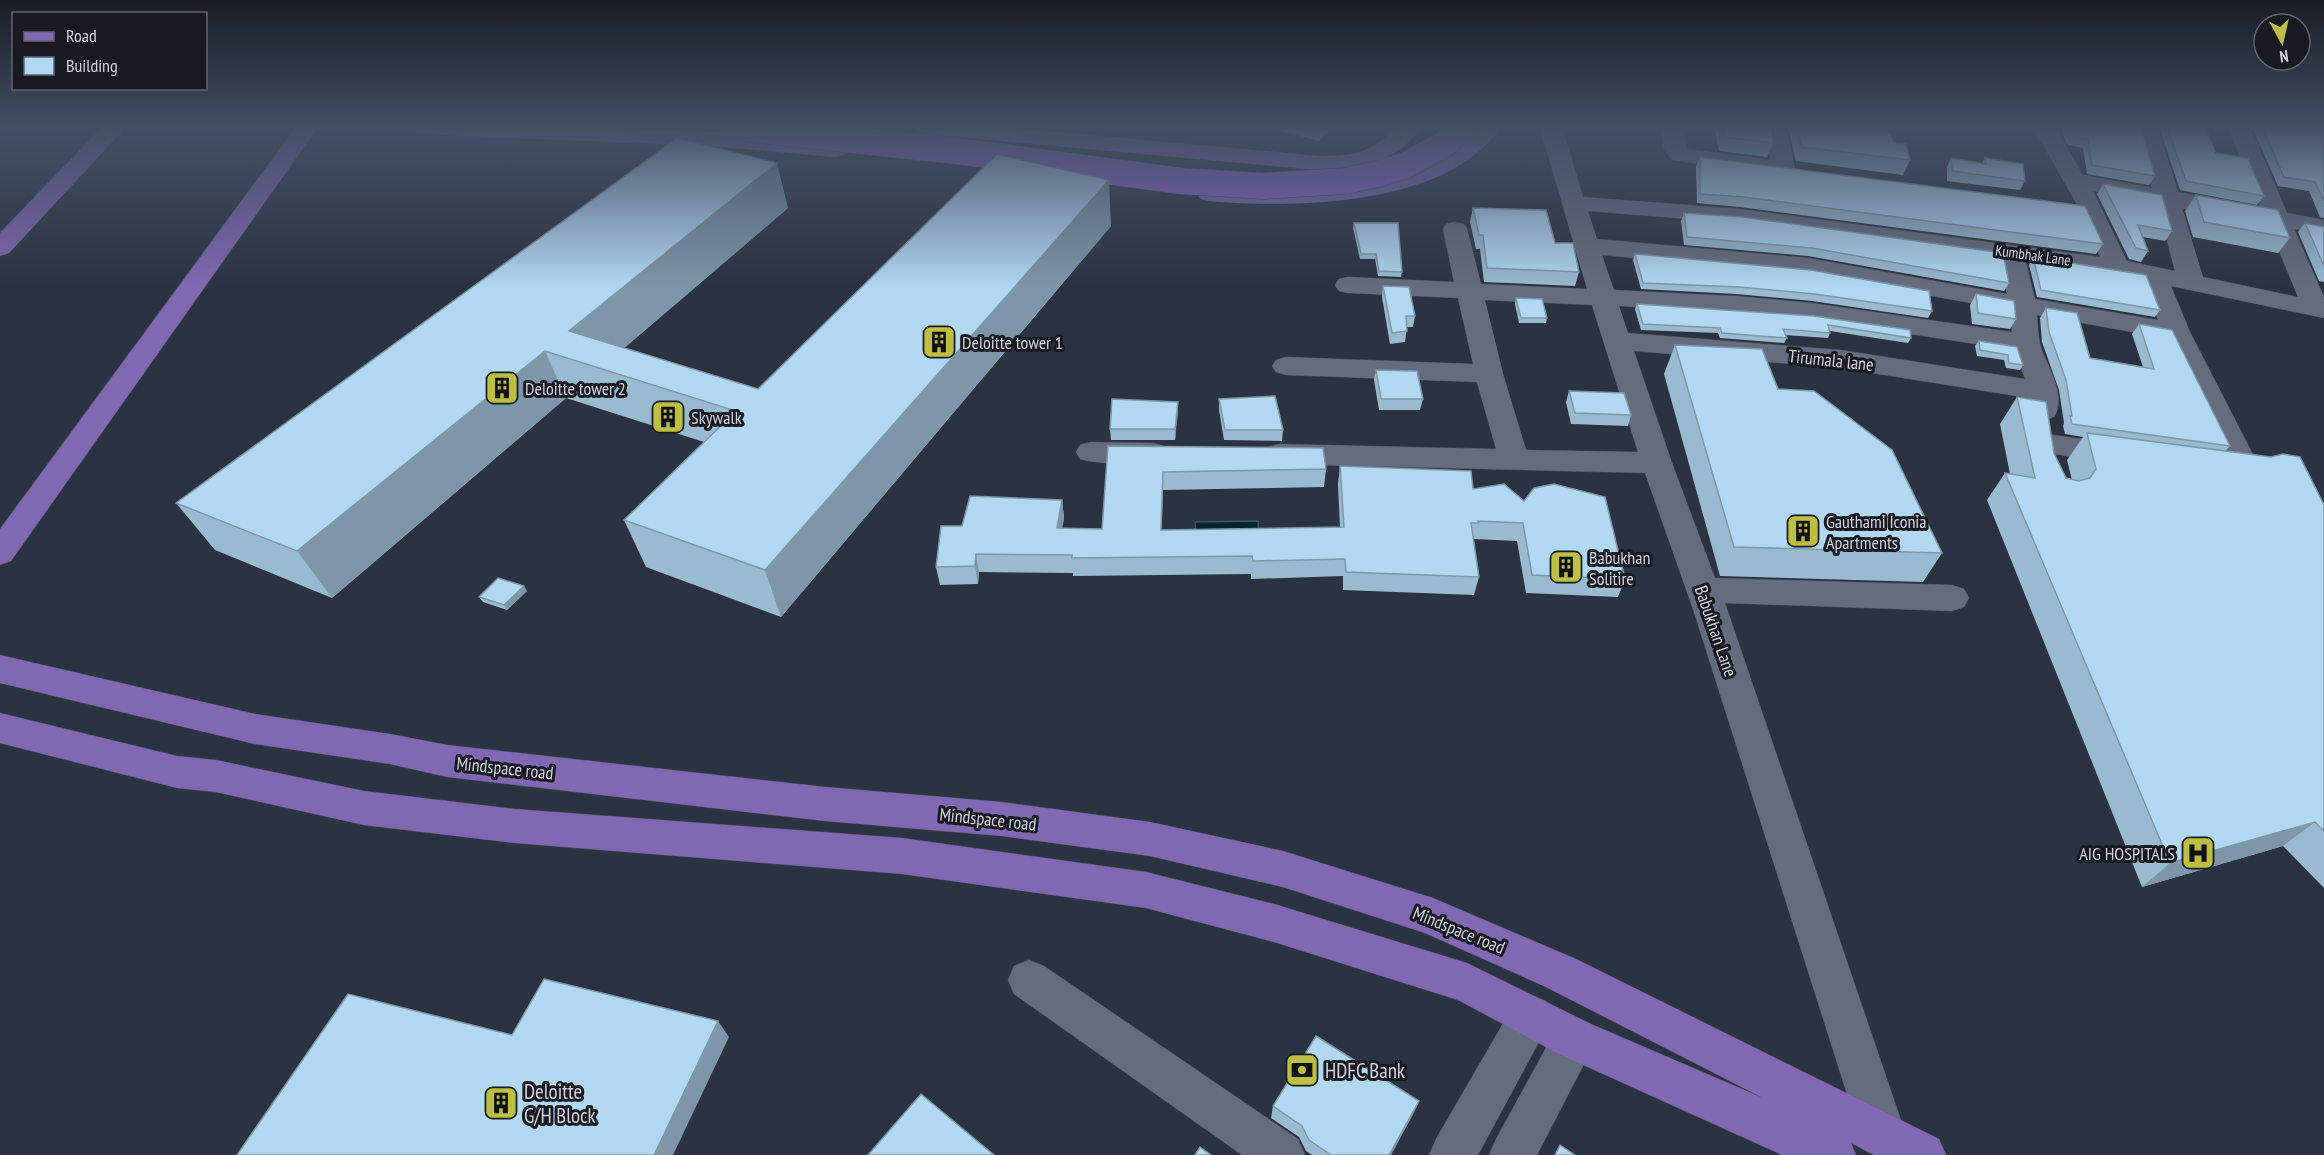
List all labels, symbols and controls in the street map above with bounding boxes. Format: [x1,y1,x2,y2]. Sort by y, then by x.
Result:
legend [12,12,207,90]
north arrow [2252,12,2312,72]
text: Road [66,24,97,47]
text: N [2278,46,2290,67]
text: Building [66,54,118,77]
street label: Kumbhak Lane [1994,240,2072,270]
building icon: Deloitte tower 1 [921,324,957,360]
place label: Deloitte tower 1 [962,331,1063,354]
street label: Tirumala lane [1787,344,1875,376]
building icon: Deloitte tower 2 [484,370,520,406]
place label: Deloitte tower 2 [525,377,626,400]
building icon: Skywalk [650,399,686,435]
place label: Skywalk [691,406,742,429]
place label: Gauthami Iconia Apartments [1826,510,1926,554]
building icon: Gauthami Iconia Apartments [1785,513,1821,549]
place label: Babukhan Solitire [1589,546,1650,590]
building icon: Babukhan Solitire [1548,549,1584,585]
street label: Babukhan Lane [1690,582,1742,680]
street label: Mindspace road [455,751,555,785]
street label: Mindspace road [938,802,1038,836]
hospital icon: AIG HOSPITALS [2180,835,2216,871]
place label: AIG HOSPITALS [2079,842,2175,865]
street label: Mindspace road [1410,901,1508,959]
bank icon: HDFC Bank [1284,1052,1320,1088]
place label: HDFC Bank [1325,1057,1405,1084]
place label: Deloitte G/H Block [524,1078,596,1129]
building icon: Deloitte G/H Block [483,1085,519,1121]

